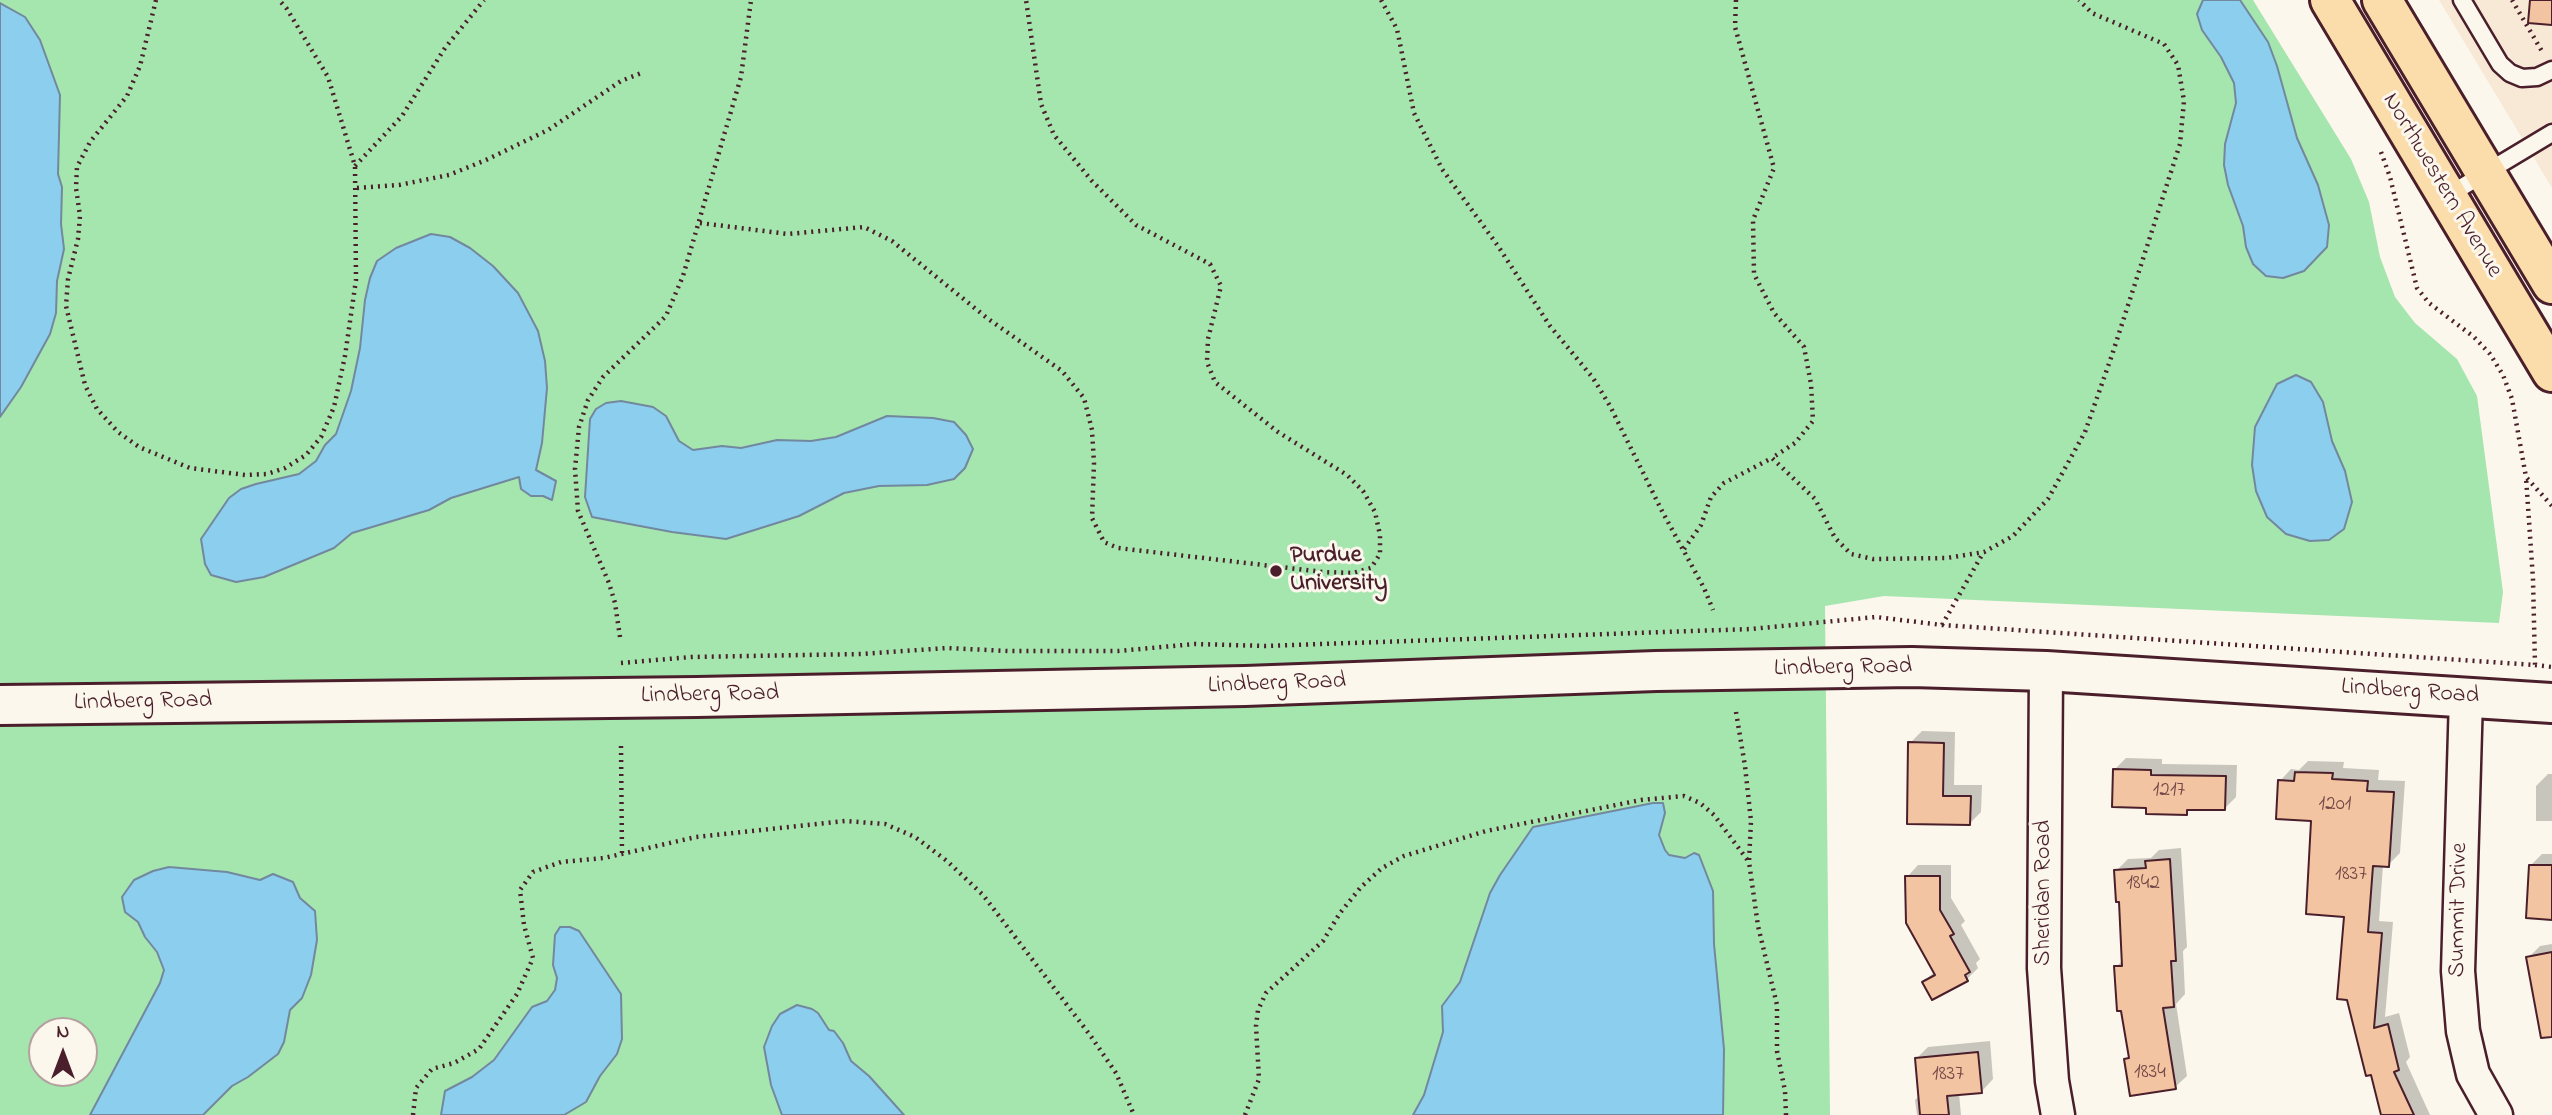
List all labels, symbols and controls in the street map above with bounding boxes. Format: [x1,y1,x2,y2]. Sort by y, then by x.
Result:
street label: Northwestern Avenue [2375,89,2507,283]
place label: Purdue University [1290,543,1387,599]
marker: Purdue University [1268,563,1284,579]
street label: Lindberg Road [1774,653,1912,685]
street label: Lindberg Road [1207,668,1347,702]
street label: Lindberg Road [2340,674,2480,712]
street label: Lindberg Road [641,680,779,712]
street label: Lindberg Road [74,687,212,719]
house number: 1217 [2153,779,2185,805]
house number: 1201 [2319,793,2351,819]
street label: Sheridan Road [2031,820,2059,966]
street label: Summit Drive [2444,842,2476,978]
house number: 1837 [2335,863,2367,889]
house number: 1842 [2126,872,2160,898]
north arrow [28,1017,98,1087]
text: N [57,1019,69,1046]
house number: 1834 [2134,1061,2166,1087]
house number: 1837 [1932,1063,1964,1089]

